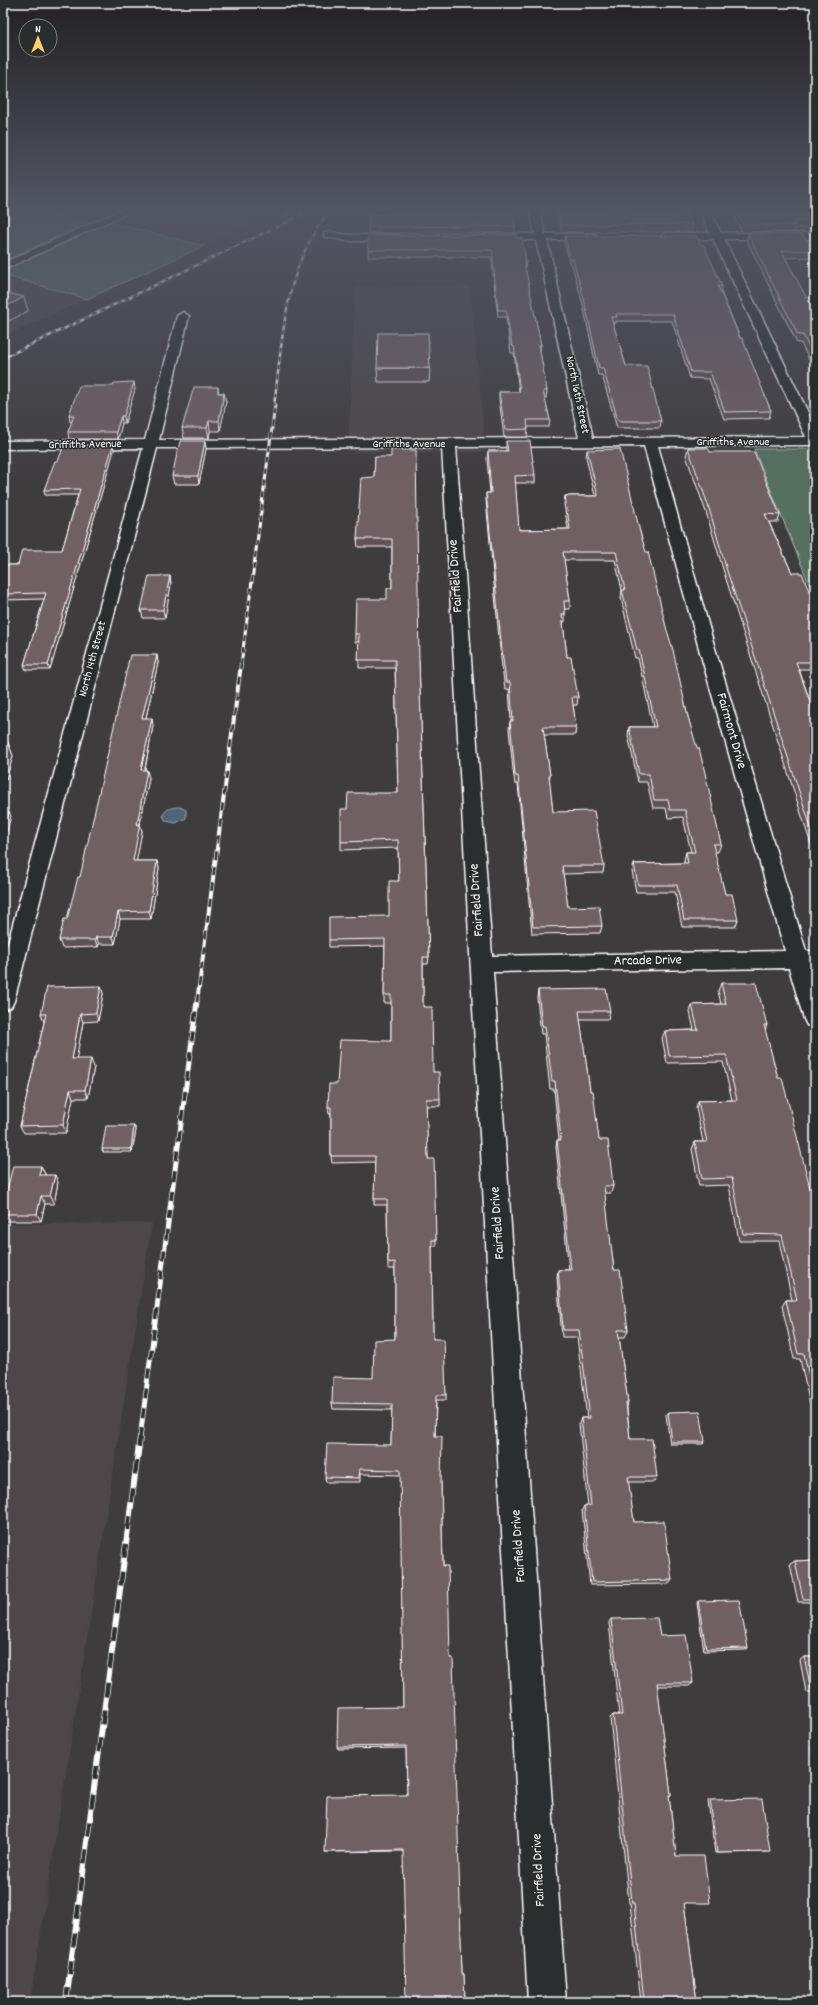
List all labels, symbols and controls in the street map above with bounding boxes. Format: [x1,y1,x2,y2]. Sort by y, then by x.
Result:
north arrow [18,18,58,58]
text: N [35,22,41,38]
street label: North 16th Street [561,355,594,436]
street label: Griffiths Avenue [696,434,770,451]
street label: Griffiths Avenue [48,436,122,454]
street label: Griffiths Avenue [372,436,446,453]
street label: Fairfield Drive [443,539,469,613]
street label: North 14th Street [75,619,111,699]
street label: Fairmont Drive [711,691,751,771]
street label: Fairfield Drive [464,863,490,937]
street label: Arcade Drive [614,950,682,972]
street label: Fairfield Drive [485,1186,511,1260]
street label: Fairfield Drive [506,1509,532,1583]
street label: Fairfield Drive [527,1833,551,1907]

